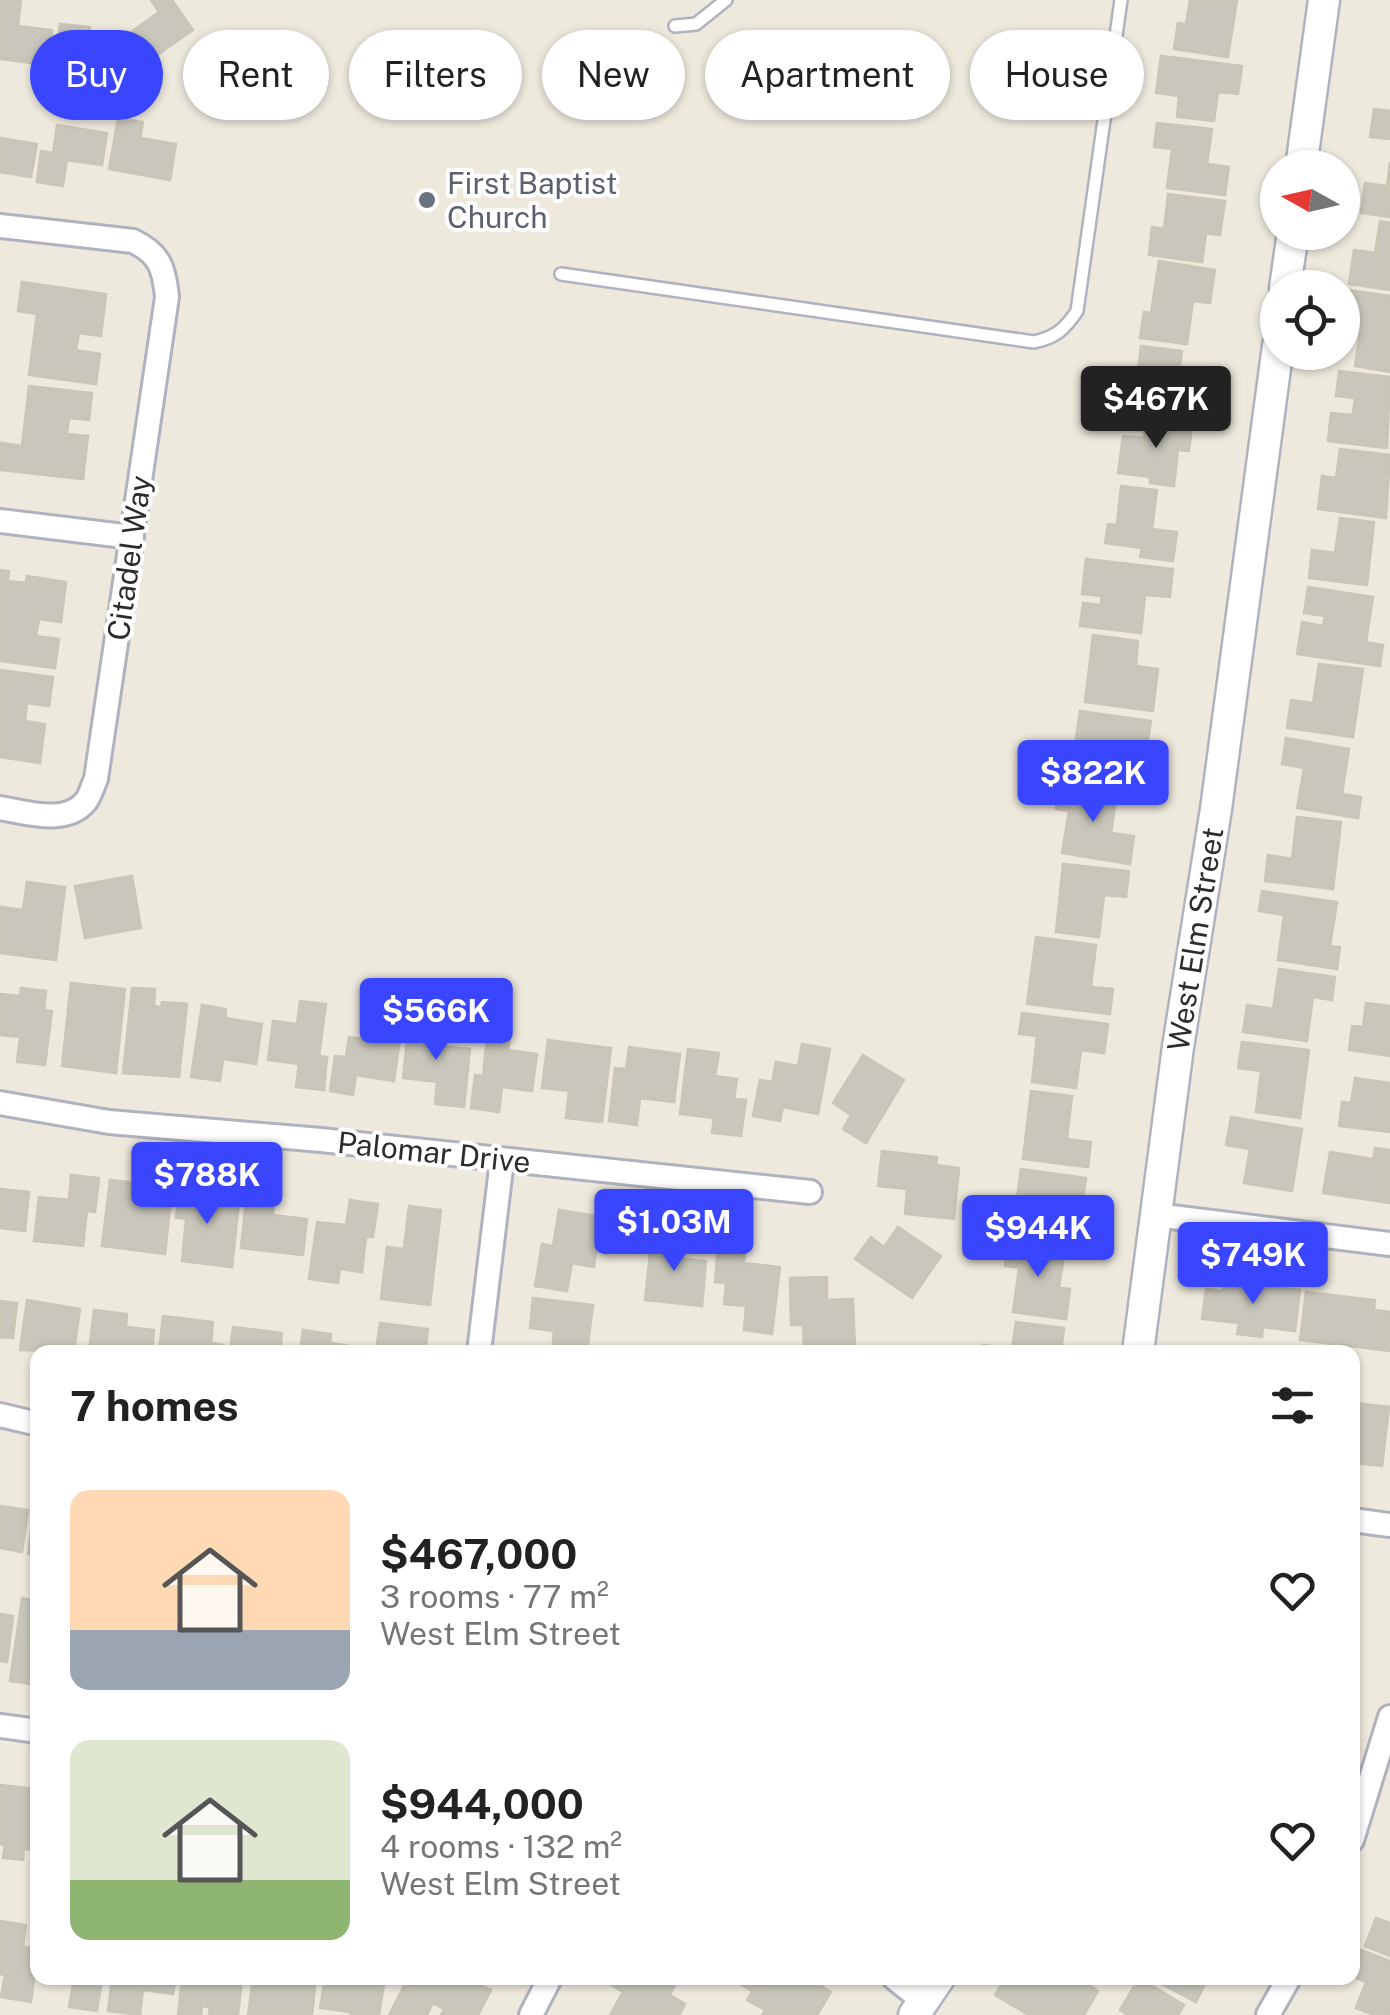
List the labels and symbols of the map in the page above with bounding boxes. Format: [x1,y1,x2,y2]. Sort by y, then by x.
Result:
north arrow [1260,150,1360,250]
place label: First Baptist Church [447,165,617,235]
marker: First Baptist Church [416,189,438,211]
pin: $467K [1086,366,1226,451]
street label: Citadel Way [100,473,158,643]
pin: $822K [1023,740,1163,825]
street label: West Elm Street [1160,825,1230,1053]
pin: $566K [366,978,506,1063]
street label: Palomar Drive [336,1124,532,1180]
pin: $788K [137,1142,277,1227]
pin: $1.03M [593,1189,755,1274]
pin: $944K [968,1195,1108,1280]
pin: $749K [1183,1222,1323,1307]

